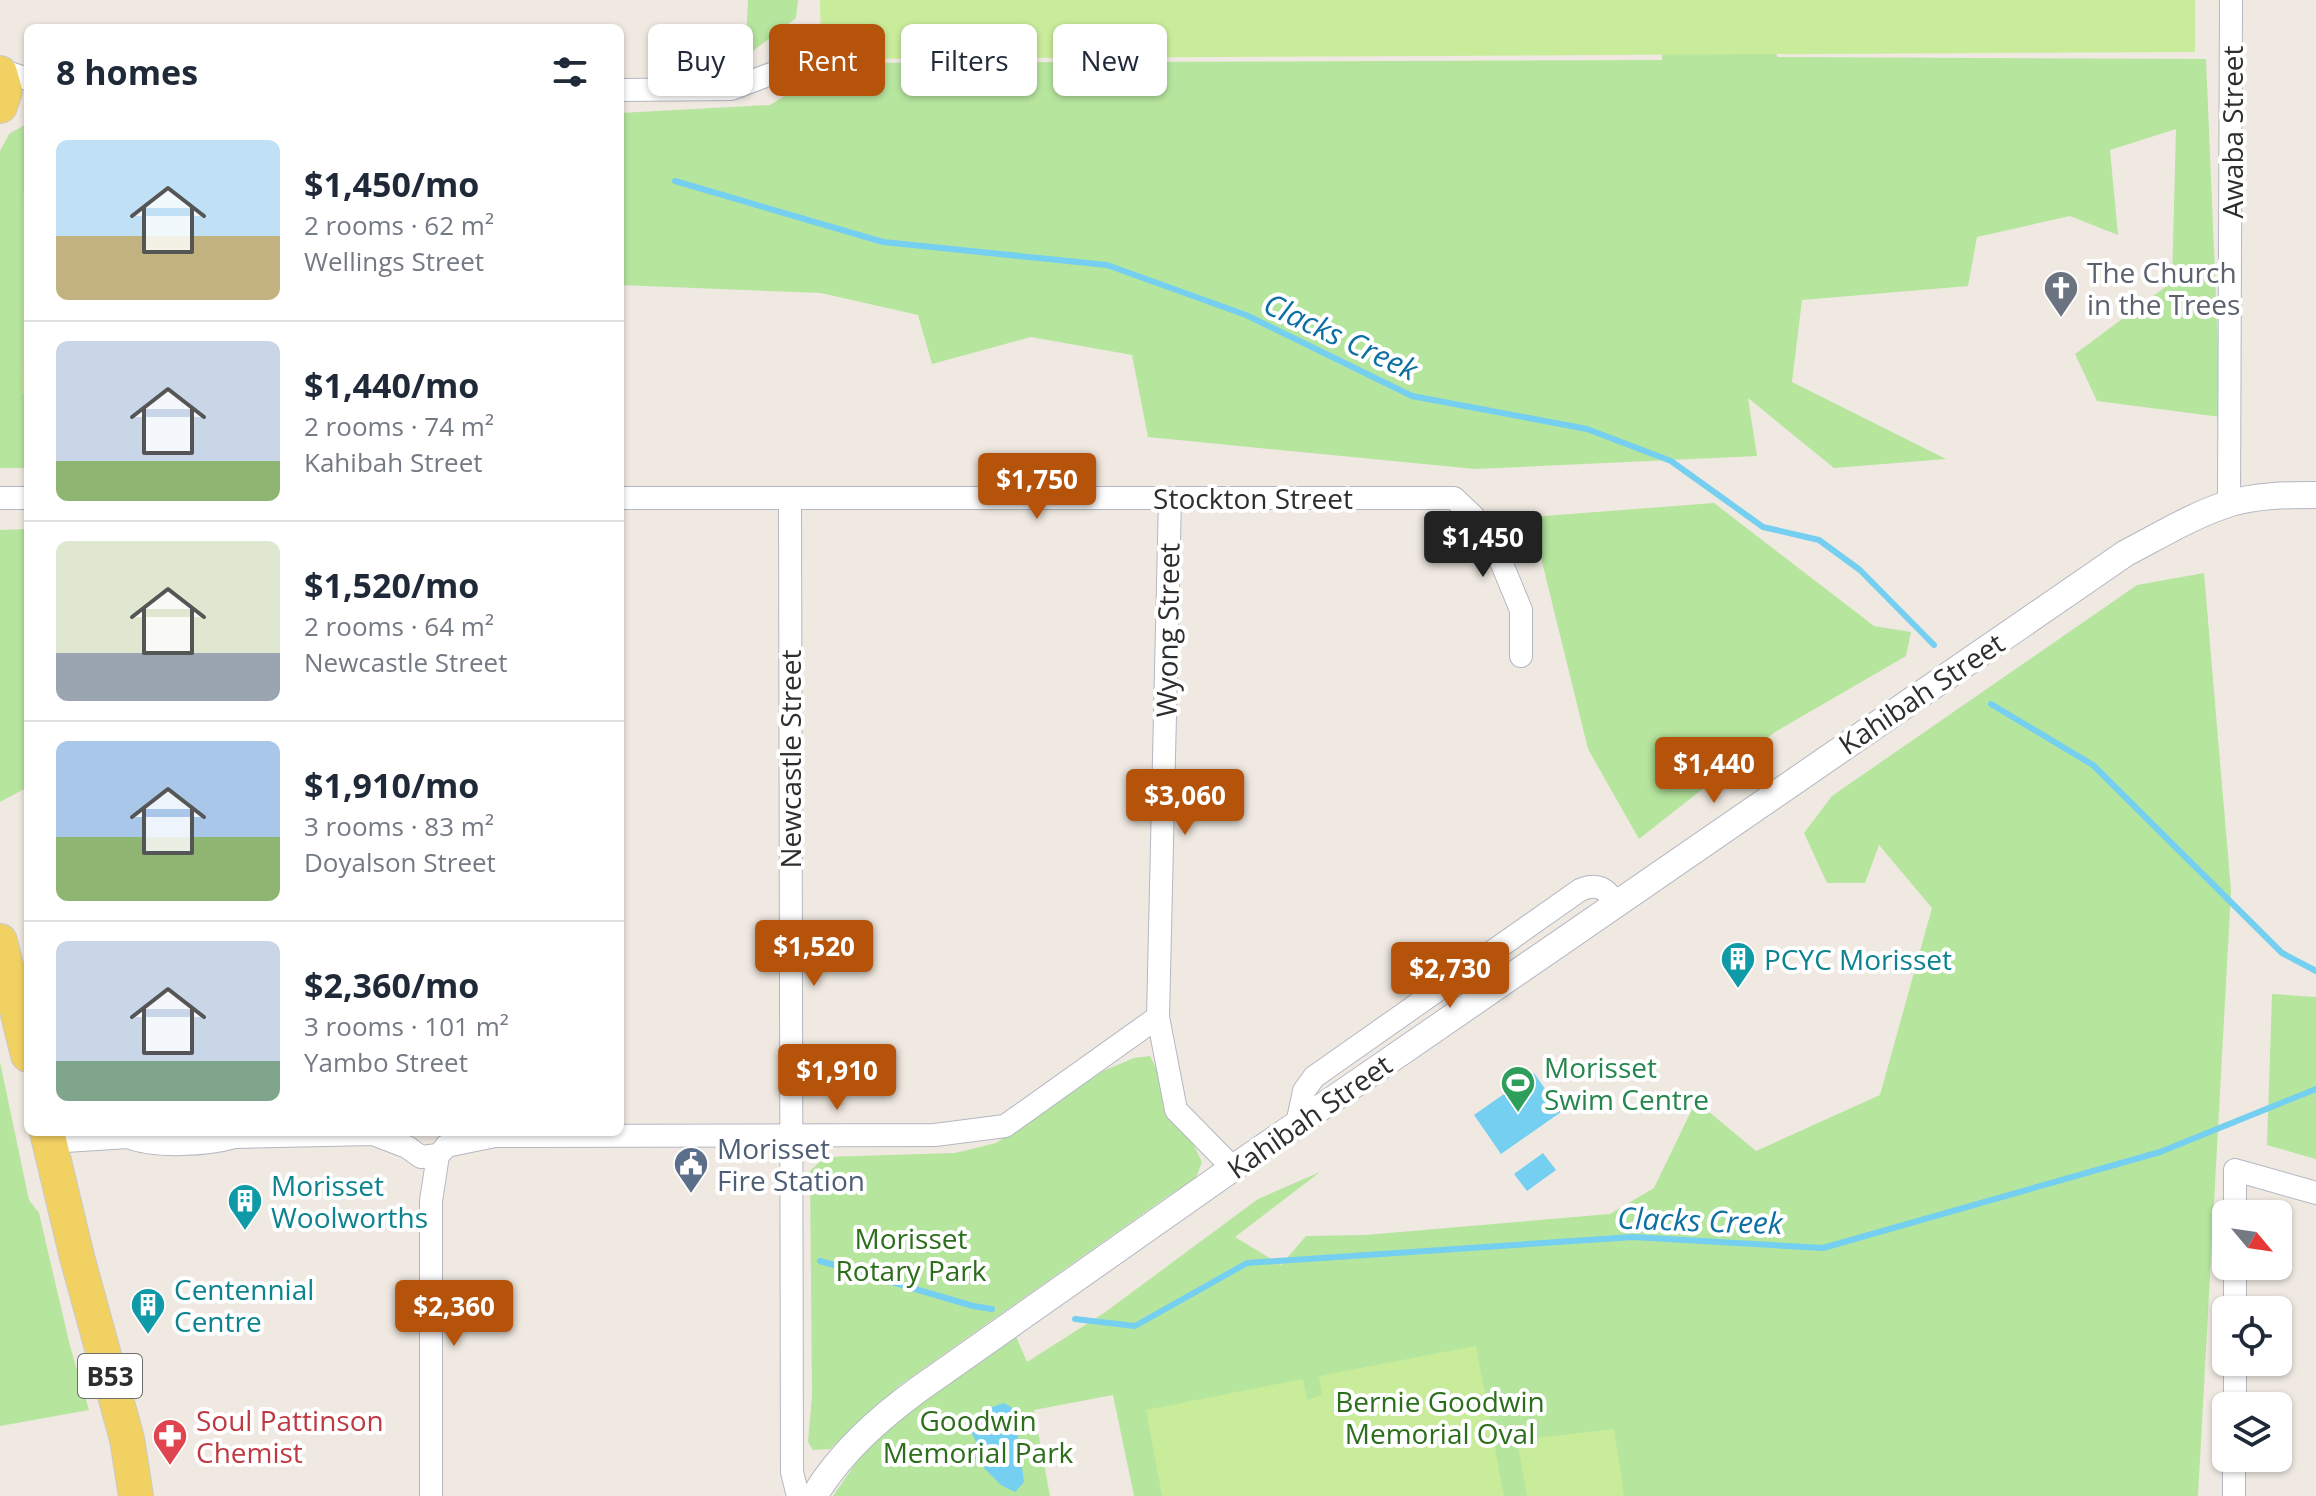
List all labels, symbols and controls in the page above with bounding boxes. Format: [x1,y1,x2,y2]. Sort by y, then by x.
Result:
chip: Buy [648,24,753,96]
chip: Rent [769,24,885,96]
chip: Filters [901,24,1037,96]
chip: New [1053,24,1167,96]
street label: Awaba Street [2213,45,2251,219]
text: 8 homes [56,49,198,95]
icon: filters [548,50,592,94]
text: $1,450/mo [304,161,479,207]
icon: home [120,172,216,268]
text: 2 rooms · 62 m² [304,207,494,243]
text: Wellings Street [304,243,484,279]
place label: The Church in the Trees [2087,253,2240,323]
church icon: The Church in the Trees [2042,269,2080,319]
water label: Clacks Creek [1257,283,1426,390]
text: $1,440/mo [304,362,479,408]
icon: home [120,373,216,469]
text: 2 rooms · 74 m² [304,408,494,444]
text: Kahibah Street [304,444,483,480]
pin: $1,750 [972,453,1102,521]
text: $1,750 [996,461,1078,497]
street label: Stockton Street [1153,479,1353,517]
pin: $1,450 [1418,511,1548,579]
text: $1,450 [1442,519,1524,555]
street label: Wyong Street [1146,542,1188,718]
text: $1,520/mo [304,562,479,608]
icon: home [120,573,216,669]
text: 2 rooms · 64 m² [304,608,494,644]
street label: Kahibah Street [1831,623,2011,763]
text: Newcastle Street [304,644,507,680]
street label: Newcastle Street [771,649,809,869]
pin: $1,440 [1649,737,1779,805]
text: $1,440 [1673,745,1755,781]
text: $1,910/mo [304,762,479,808]
pin: $3,060 [1120,769,1250,837]
icon: home [120,773,216,869]
text: $3,060 [1144,777,1226,813]
text: 3 rooms · 83 m² [304,808,494,844]
text: Doyalson Street [304,844,496,880]
pin: $1,520 [749,920,879,988]
text: $1,520 [773,928,855,964]
building icon: PCYC Morisset [1719,940,1757,990]
place label: PCYC Morisset [1764,940,1952,978]
pin: $2,730 [1385,942,1515,1010]
text: $2,730 [1409,950,1491,986]
text: $2,360/mo [304,962,479,1008]
icon: home [120,973,216,1069]
text: 3 rooms · 101 m² [304,1008,509,1044]
text: Yambo Street [304,1044,468,1080]
pin: $1,910 [772,1044,902,1112]
street label: Kahibah Street [1219,1045,1399,1187]
place label: Morisset Swim Centre [1544,1048,1709,1118]
text: $1,910 [796,1052,878,1088]
sports icon: Morisset Swim Centre [1499,1064,1537,1114]
place label: Morisset Fire Station [717,1129,865,1199]
public building icon: Morisset Fire Station [672,1145,710,1195]
place label: Morisset Woolworths [271,1166,428,1236]
building icon: Morisset Woolworths [226,1182,264,1232]
water label: Clacks Creek [1617,1197,1785,1243]
north arrow [2212,1200,2292,1280]
map controls [2212,1200,2292,1472]
park label: Morisset Rotary Park [836,1219,987,1289]
place label: Centennial Centre [174,1270,314,1340]
pin: $2,360 [389,1280,519,1348]
building icon: Centennial Centre [129,1286,167,1336]
text: $2,360 [413,1288,495,1324]
button: locate [2212,1296,2292,1376]
road number: B53 [78,1354,142,1398]
park label: Bernie Goodwin Memorial Oval [1335,1382,1545,1452]
button: layers [2212,1392,2292,1472]
place label: Soul Pattinson Chemist [196,1401,384,1471]
park label: Goodwin Memorial Park [883,1401,1074,1471]
pharmacy icon: Soul Pattinson Chemist [151,1417,189,1467]

